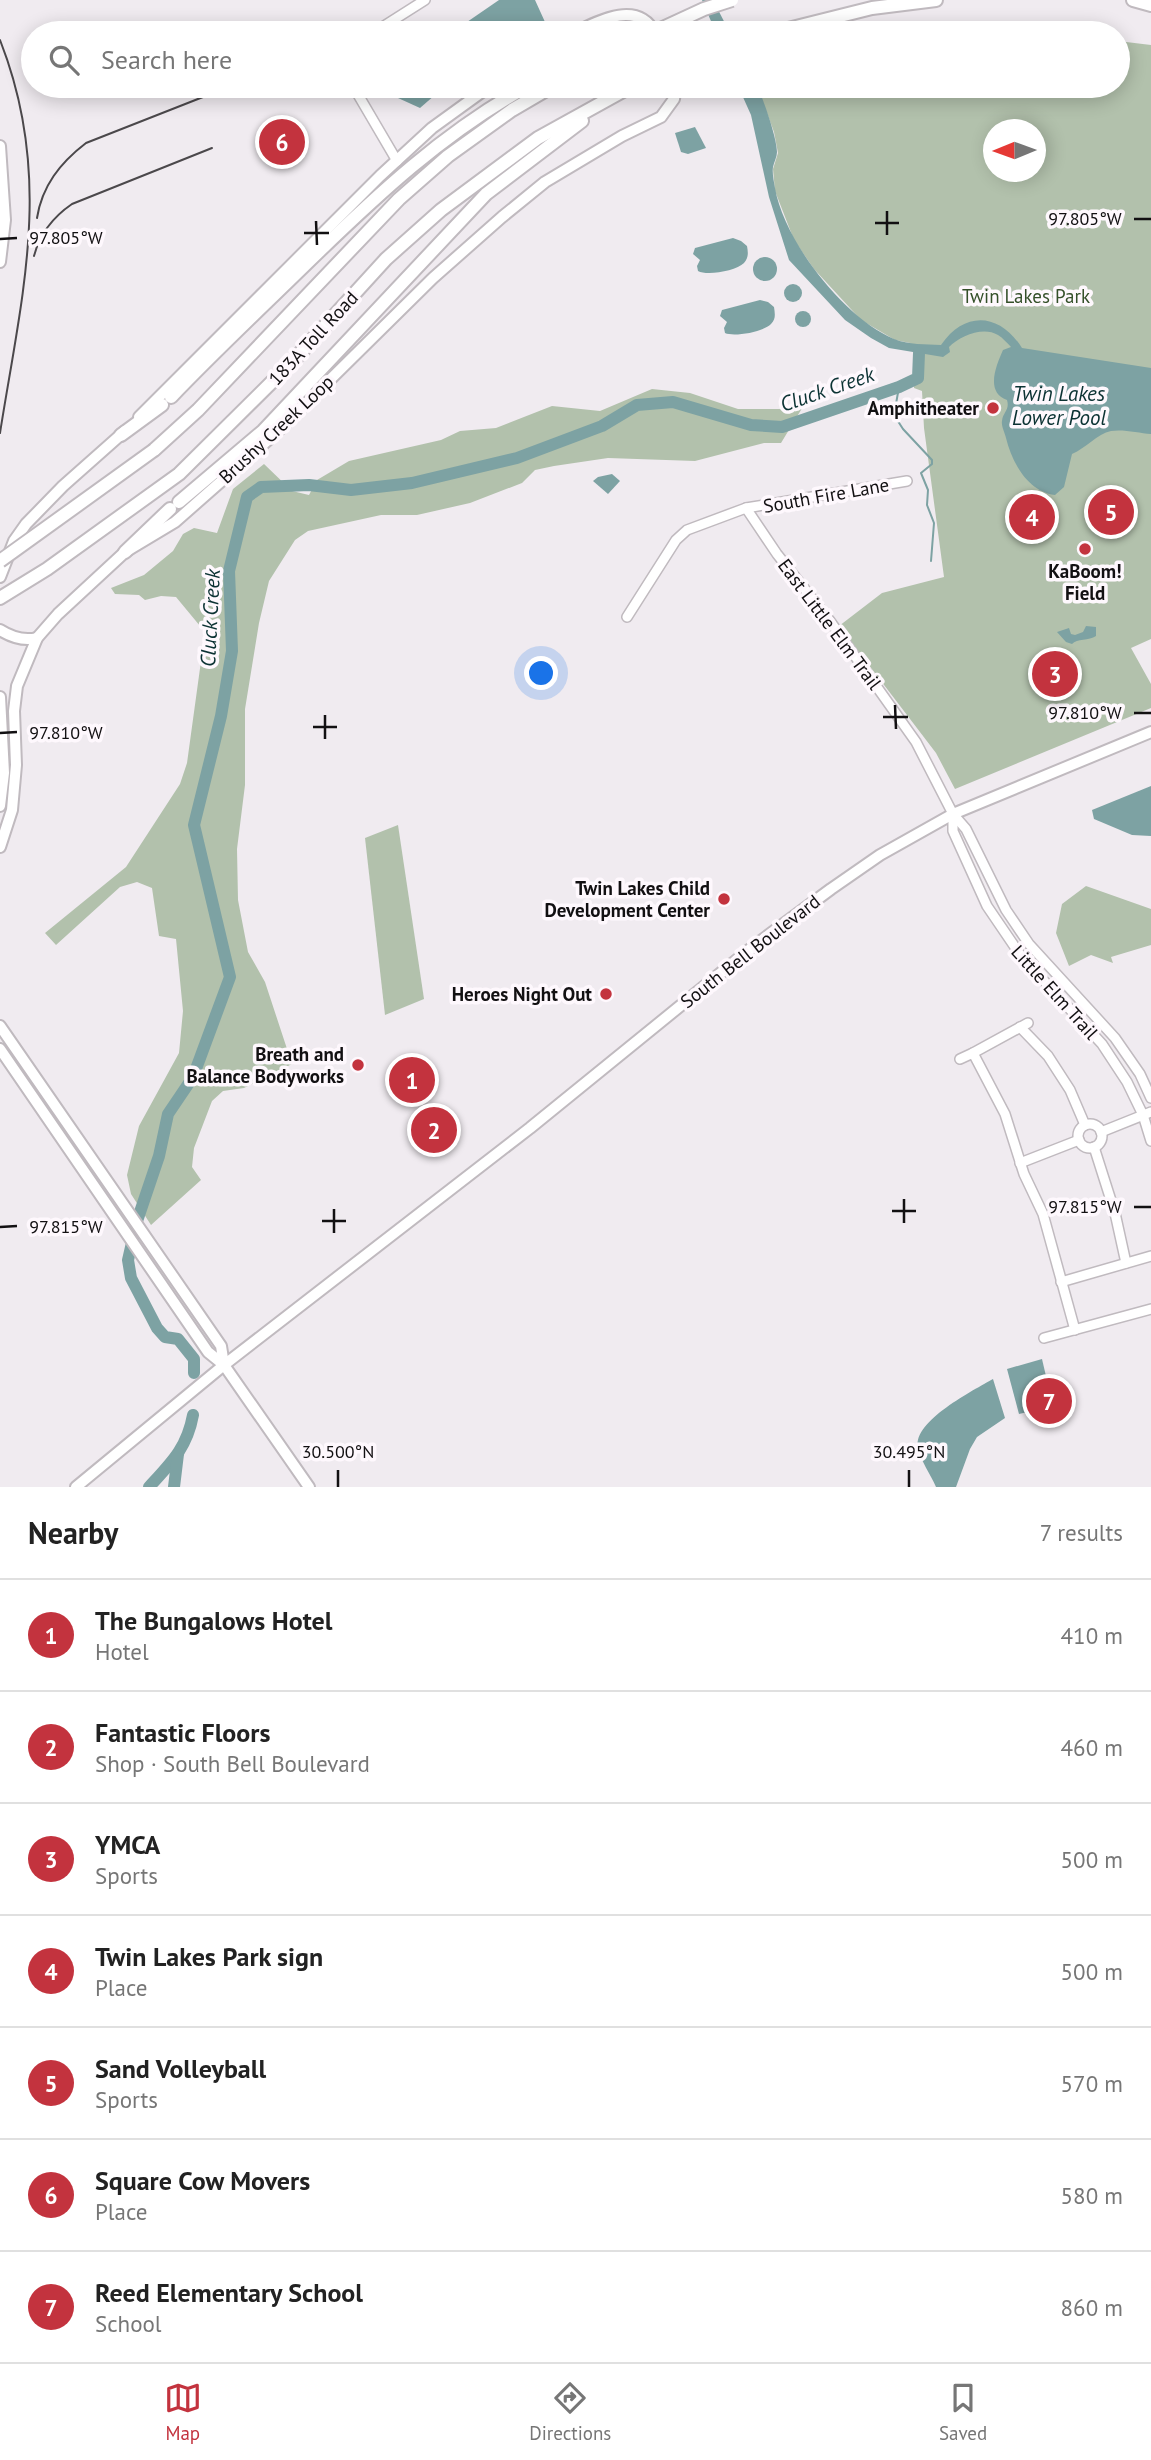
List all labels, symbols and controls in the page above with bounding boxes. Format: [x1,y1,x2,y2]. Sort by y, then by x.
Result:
search box [21,21,1130,98]
icon: search [45,41,83,79]
text: Search here [101,43,232,76]
pin: 6 [259,116,305,168]
north arrow [983,119,1046,182]
text: 97.805°W [1048,207,1122,230]
text: 97.805°W [29,226,103,249]
park label: Twin Lakes Park [962,284,1090,308]
street label: 183A Toll Road [263,286,363,390]
water label: Cluck Creek [776,360,879,418]
street label: Brushy Creek Loop [214,370,338,488]
water label: Twin Lakes Lower Pool [1012,380,1106,431]
place label: Amphitheater [868,396,979,420]
marker: Amphitheater [985,400,1001,416]
street label: South Fire Lane [761,472,891,518]
pin: 5 [1088,486,1134,538]
pin: 4 [1009,491,1055,543]
marker: KaBoom! Field [1077,541,1093,557]
street label: East Little Elm Trail [773,554,887,695]
place label: KaBoom! Field [1048,559,1122,605]
water label: Cluck Creek [194,567,226,667]
pin: 3 [1032,648,1078,700]
your location [524,656,558,690]
text: 97.810°W [1048,701,1122,724]
text: 97.810°W [29,721,103,744]
place label: Twin Lakes Child Development Center [544,876,710,922]
street label: South Bell Boulevard [675,889,825,1013]
marker: Twin Lakes Child Development Center [716,891,732,907]
street label: Little Elm Trail [1006,940,1104,1045]
place label: Heroes Night Out [452,982,592,1006]
marker: Heroes Night Out [598,986,614,1002]
place label: Breath and Balance Bodyworks [186,1042,344,1088]
pin: 1 [389,1054,435,1106]
marker: Breath and Balance Bodyworks [350,1057,366,1073]
pin: 2 [411,1104,457,1156]
text: 97.815°W [1048,1195,1122,1218]
text: 97.815°W [29,1215,103,1238]
pin: 7 [1026,1375,1072,1427]
text: 30.500°N [302,1440,374,1463]
text: 30.495°N [873,1440,945,1463]
text: Nearby [28,1513,118,1552]
text: 7 results [1040,1518,1123,1547]
text: The Bungalows Hotel [95,1604,332,1637]
text: 1 [44,1621,58,1650]
text: 410 m [1061,1621,1123,1650]
text: Hotel [95,1637,149,1666]
text: Fantastic Floors [95,1716,270,1749]
text: 2 [44,1733,58,1762]
text: 460 m [1061,1733,1123,1762]
text: Shop · South Bell Boulevard [95,1749,370,1778]
text: YMCA [95,1828,160,1861]
text: 3 [44,1845,58,1874]
text: 500 m [1061,1845,1123,1874]
text: Sports [95,1861,158,1890]
text: Twin Lakes Park sign [95,1940,323,1973]
text: 4 [44,1957,58,1986]
text: 500 m [1061,1957,1123,1986]
text: Place [95,1973,148,2002]
text: Sand Volleyball [95,2052,266,2085]
text: 5 [44,2069,58,2098]
text: 570 m [1061,2069,1123,2098]
text: Sports [95,2085,158,2114]
text: Square Cow Movers [95,2164,310,2197]
text: 6 [44,2181,58,2210]
text: 580 m [1061,2181,1123,2210]
text: Place [95,2197,148,2226]
text: Reed Elementary School [95,2276,363,2309]
text: 7 [44,2293,58,2322]
text: 860 m [1061,2293,1123,2322]
text: School [95,2309,162,2338]
tab: Map [164,2379,202,2445]
tab: Directions [529,2379,611,2445]
tab: Saved [939,2379,987,2445]

